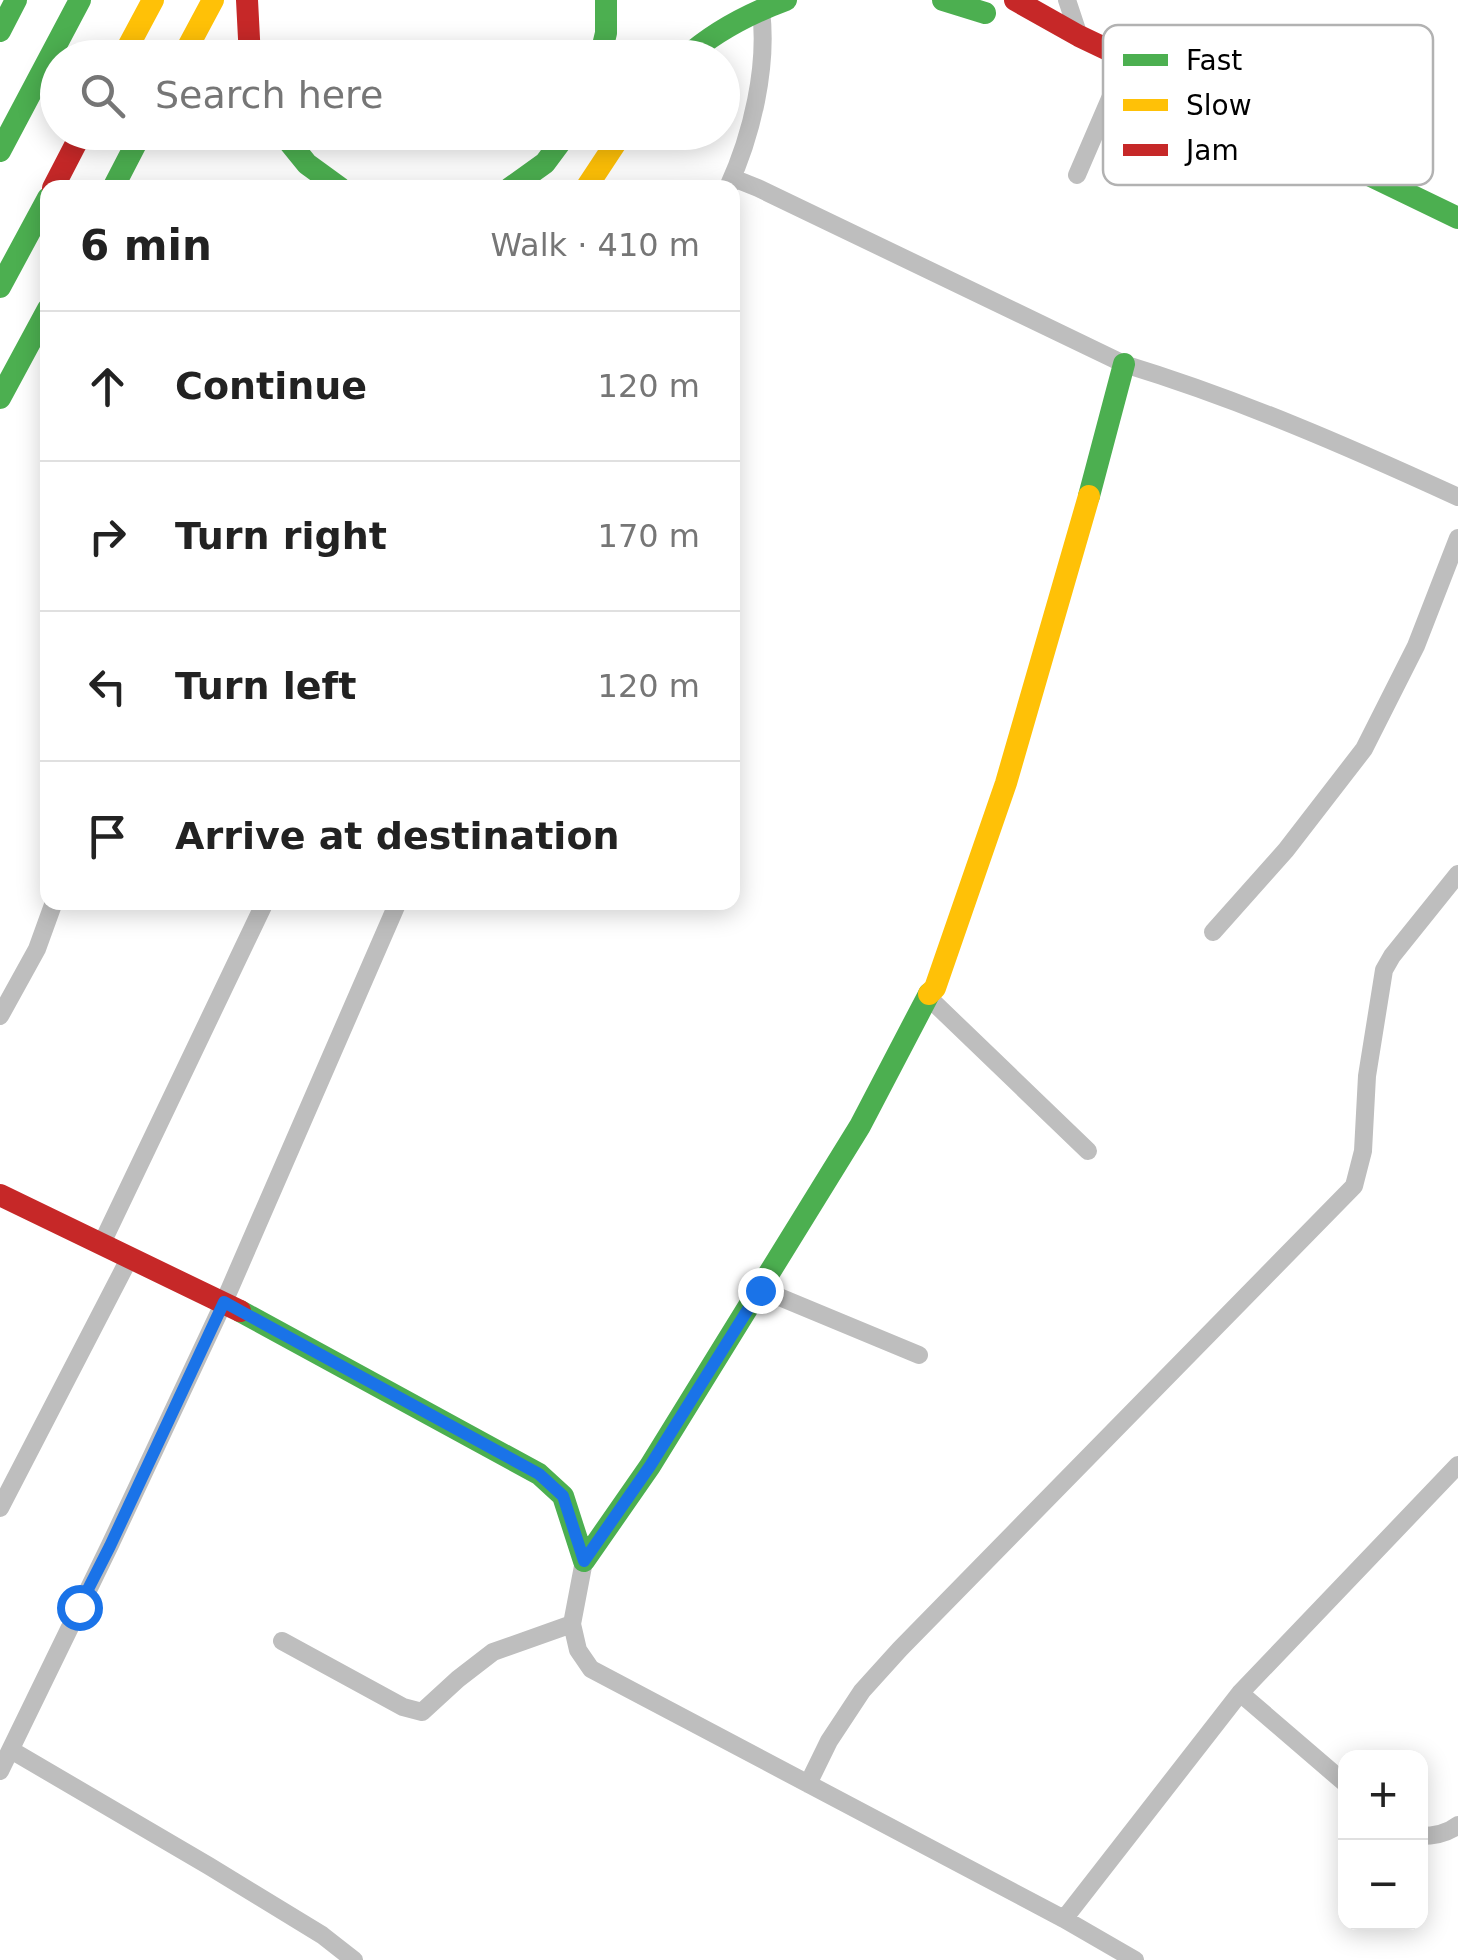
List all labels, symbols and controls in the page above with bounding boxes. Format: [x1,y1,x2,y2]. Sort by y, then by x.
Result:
legend [1103,25,1433,185]
search box [40,40,740,150]
text: Fast [1186,44,1242,77]
icon: search [75,68,130,123]
text: Search here [155,73,383,117]
text: Slow [1186,89,1252,122]
text: Jam [1184,134,1239,167]
text: 6 min [80,221,212,270]
text: Walk · 410 m [490,226,700,264]
icon: ahead [80,359,135,414]
text: Continue [175,364,367,408]
text: 120 m [598,367,700,405]
icon: right [80,509,135,564]
text: Turn right [175,514,387,558]
text: 170 m [598,517,700,555]
icon: left [80,659,135,714]
text: Turn left [175,664,356,708]
text: 120 m [598,667,700,705]
icon: arrive [80,809,135,864]
text: Arrive at destination [175,814,620,858]
route end [738,1268,784,1314]
route start [57,1585,103,1631]
map controls [1338,1750,1428,1930]
button: + [1338,1750,1428,1840]
button: − [1338,1840,1428,1930]

